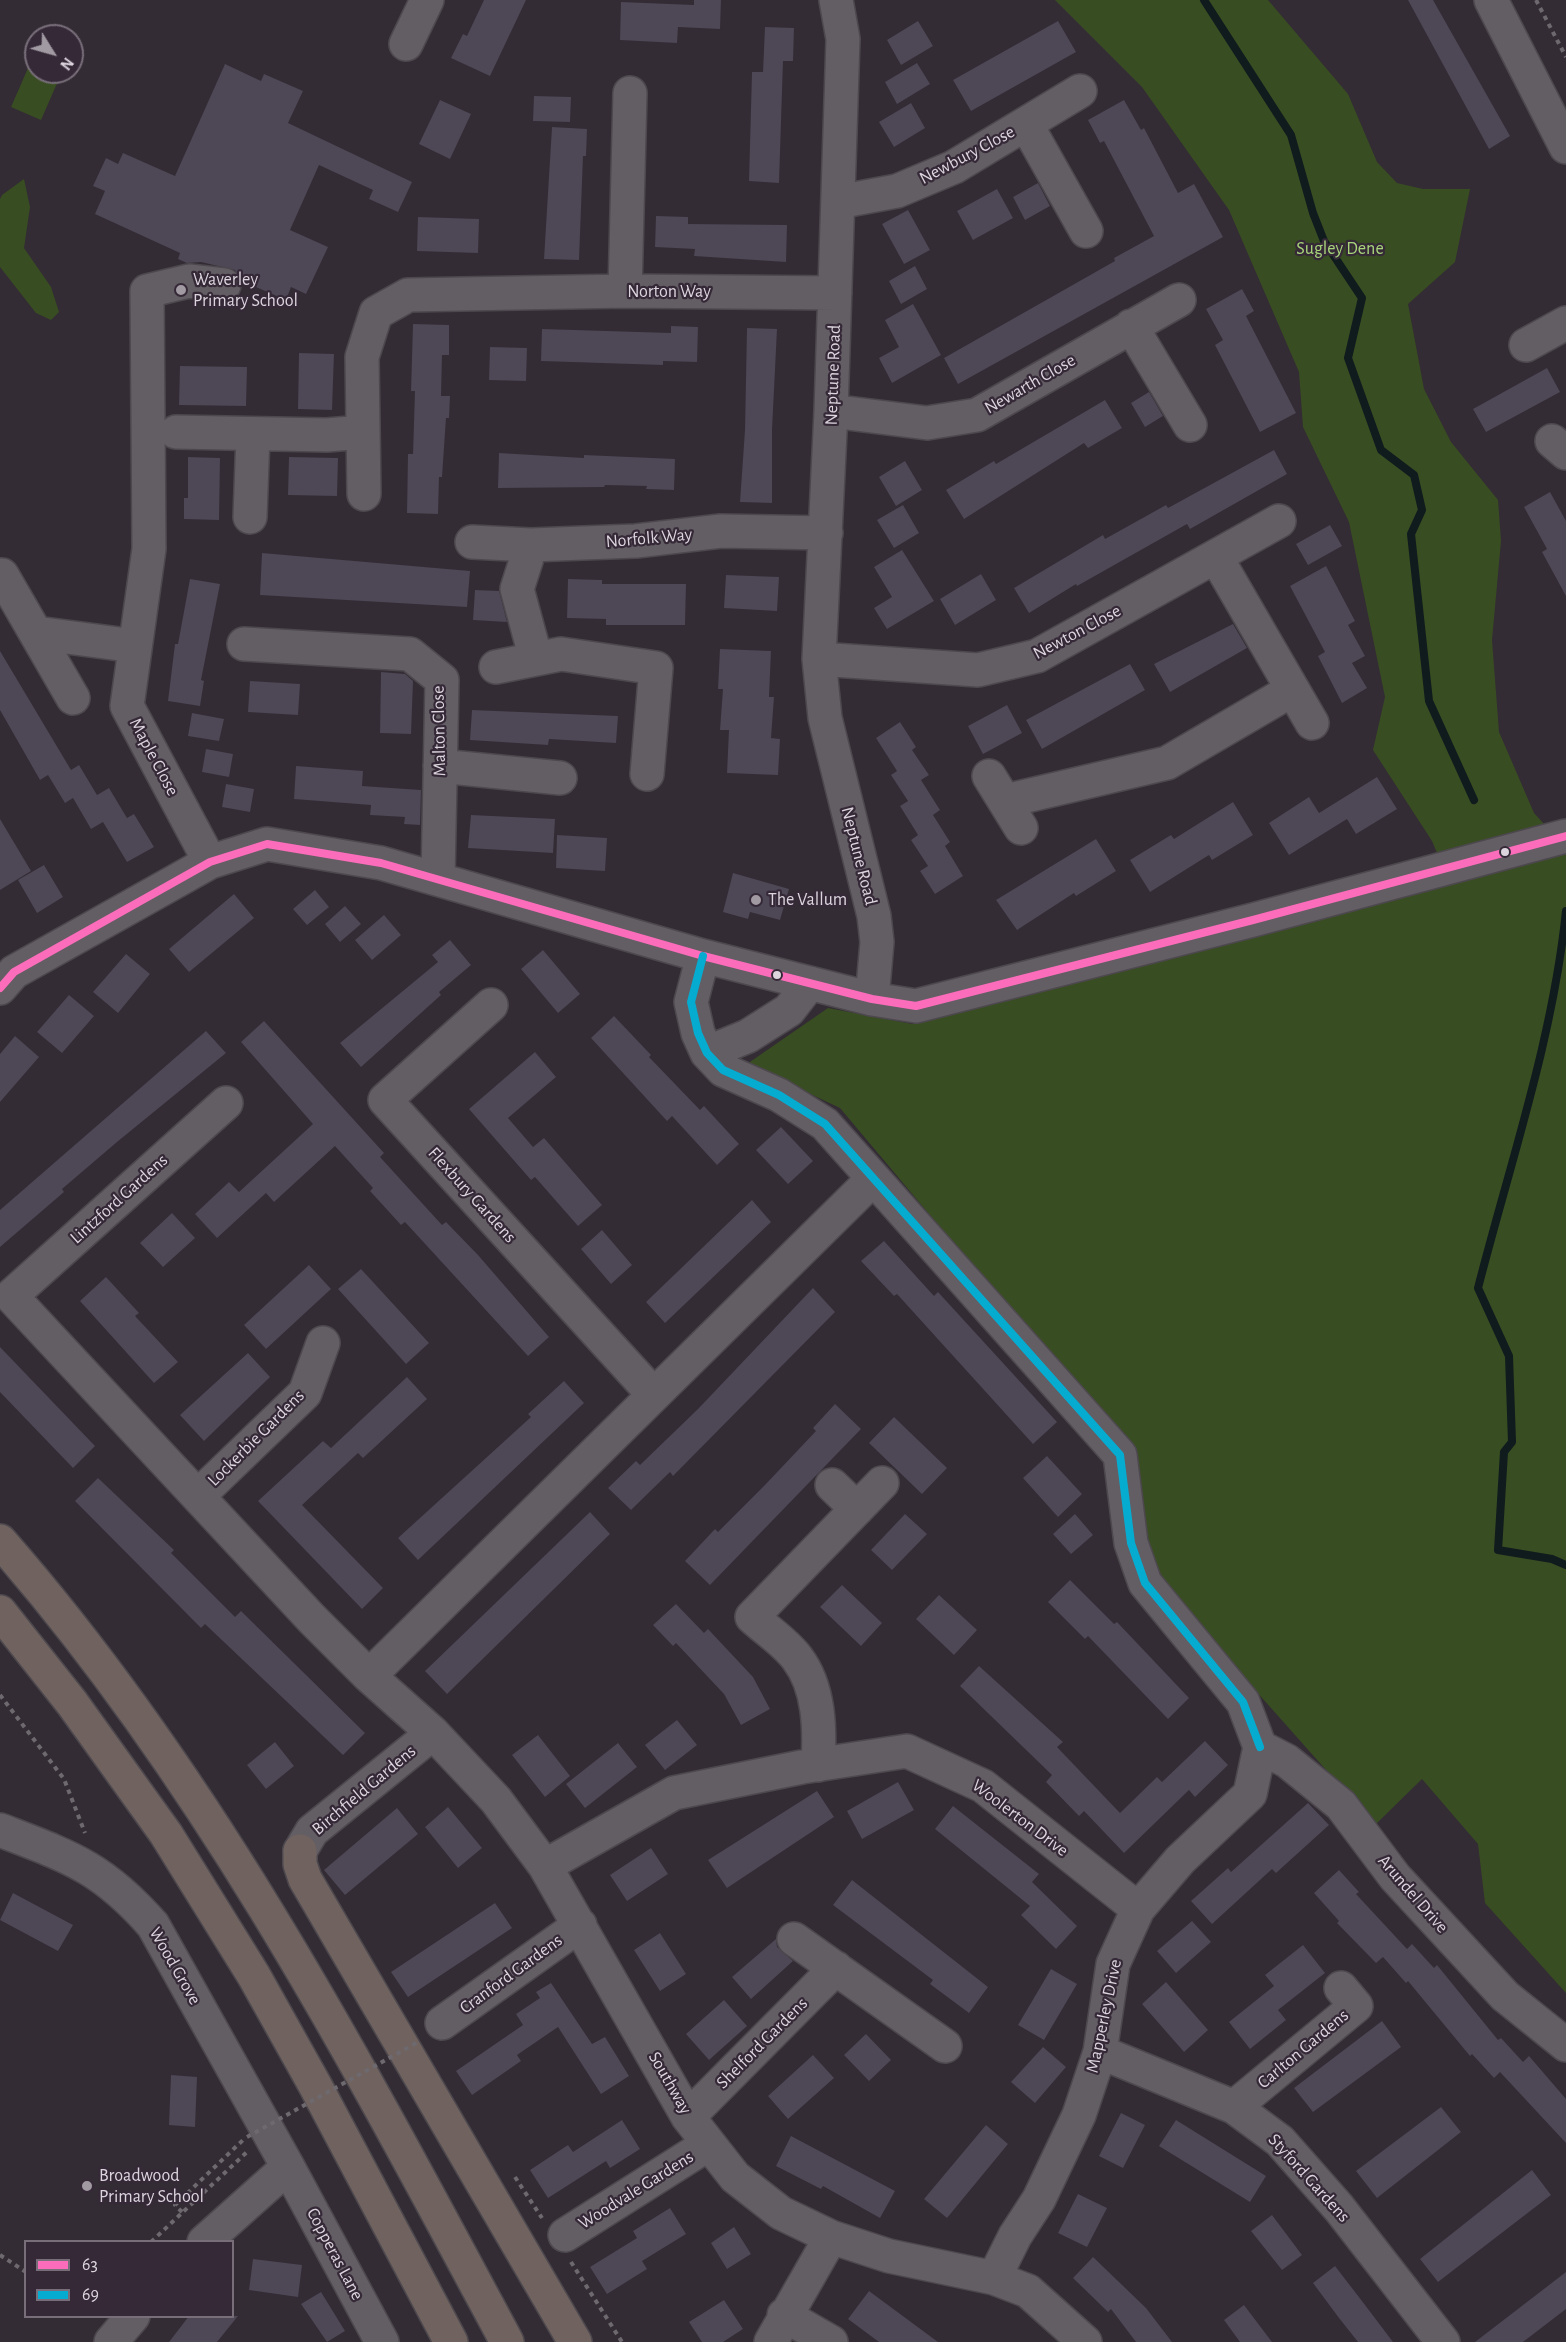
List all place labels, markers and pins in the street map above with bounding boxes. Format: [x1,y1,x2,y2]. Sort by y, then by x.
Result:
place label: Waverley Primary School [193,269,298,312]
marker: Waverley Primary School [174,283,188,297]
unlabelled marker [1499,846,1511,858]
place label: The Vallum [768,889,847,911]
marker: The Vallum [749,893,763,907]
unlabelled marker [771,969,783,981]
place label: Broadwood Primary School [99,2165,204,2208]
marker: Broadwood Primary School [80,2179,94,2193]

